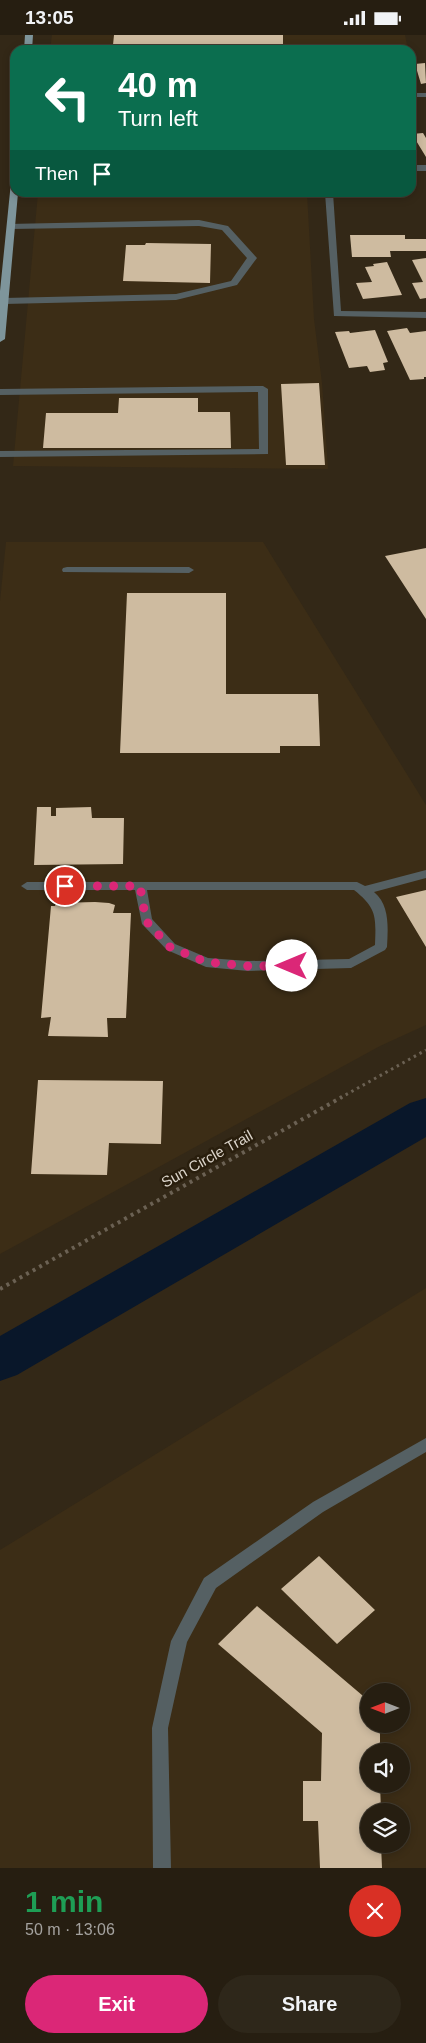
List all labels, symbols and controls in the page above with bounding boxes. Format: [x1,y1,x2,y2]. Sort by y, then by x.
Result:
text: 13:05 [25,7,74,28]
icon: left [35,65,100,130]
text: 40 m [118,65,198,104]
text: Turn left [118,106,198,131]
icon: arrive [88,160,116,188]
text: Then [35,163,78,184]
pin [44,865,86,907]
icon: arrive [51,872,79,900]
position arrow [265,939,317,991]
street label: Sun Circle Trail [158,1126,255,1191]
north arrow [360,1683,410,1733]
map controls [360,1683,410,1853]
button: sound [360,1743,410,1793]
button: layers [360,1803,410,1853]
text: 1 min [25,1885,103,1918]
button: close [349,1885,401,1937]
text: 50 m · 13:06 [25,1921,115,1938]
button: Exit [25,1975,208,2033]
button: Share [218,1975,401,2033]

